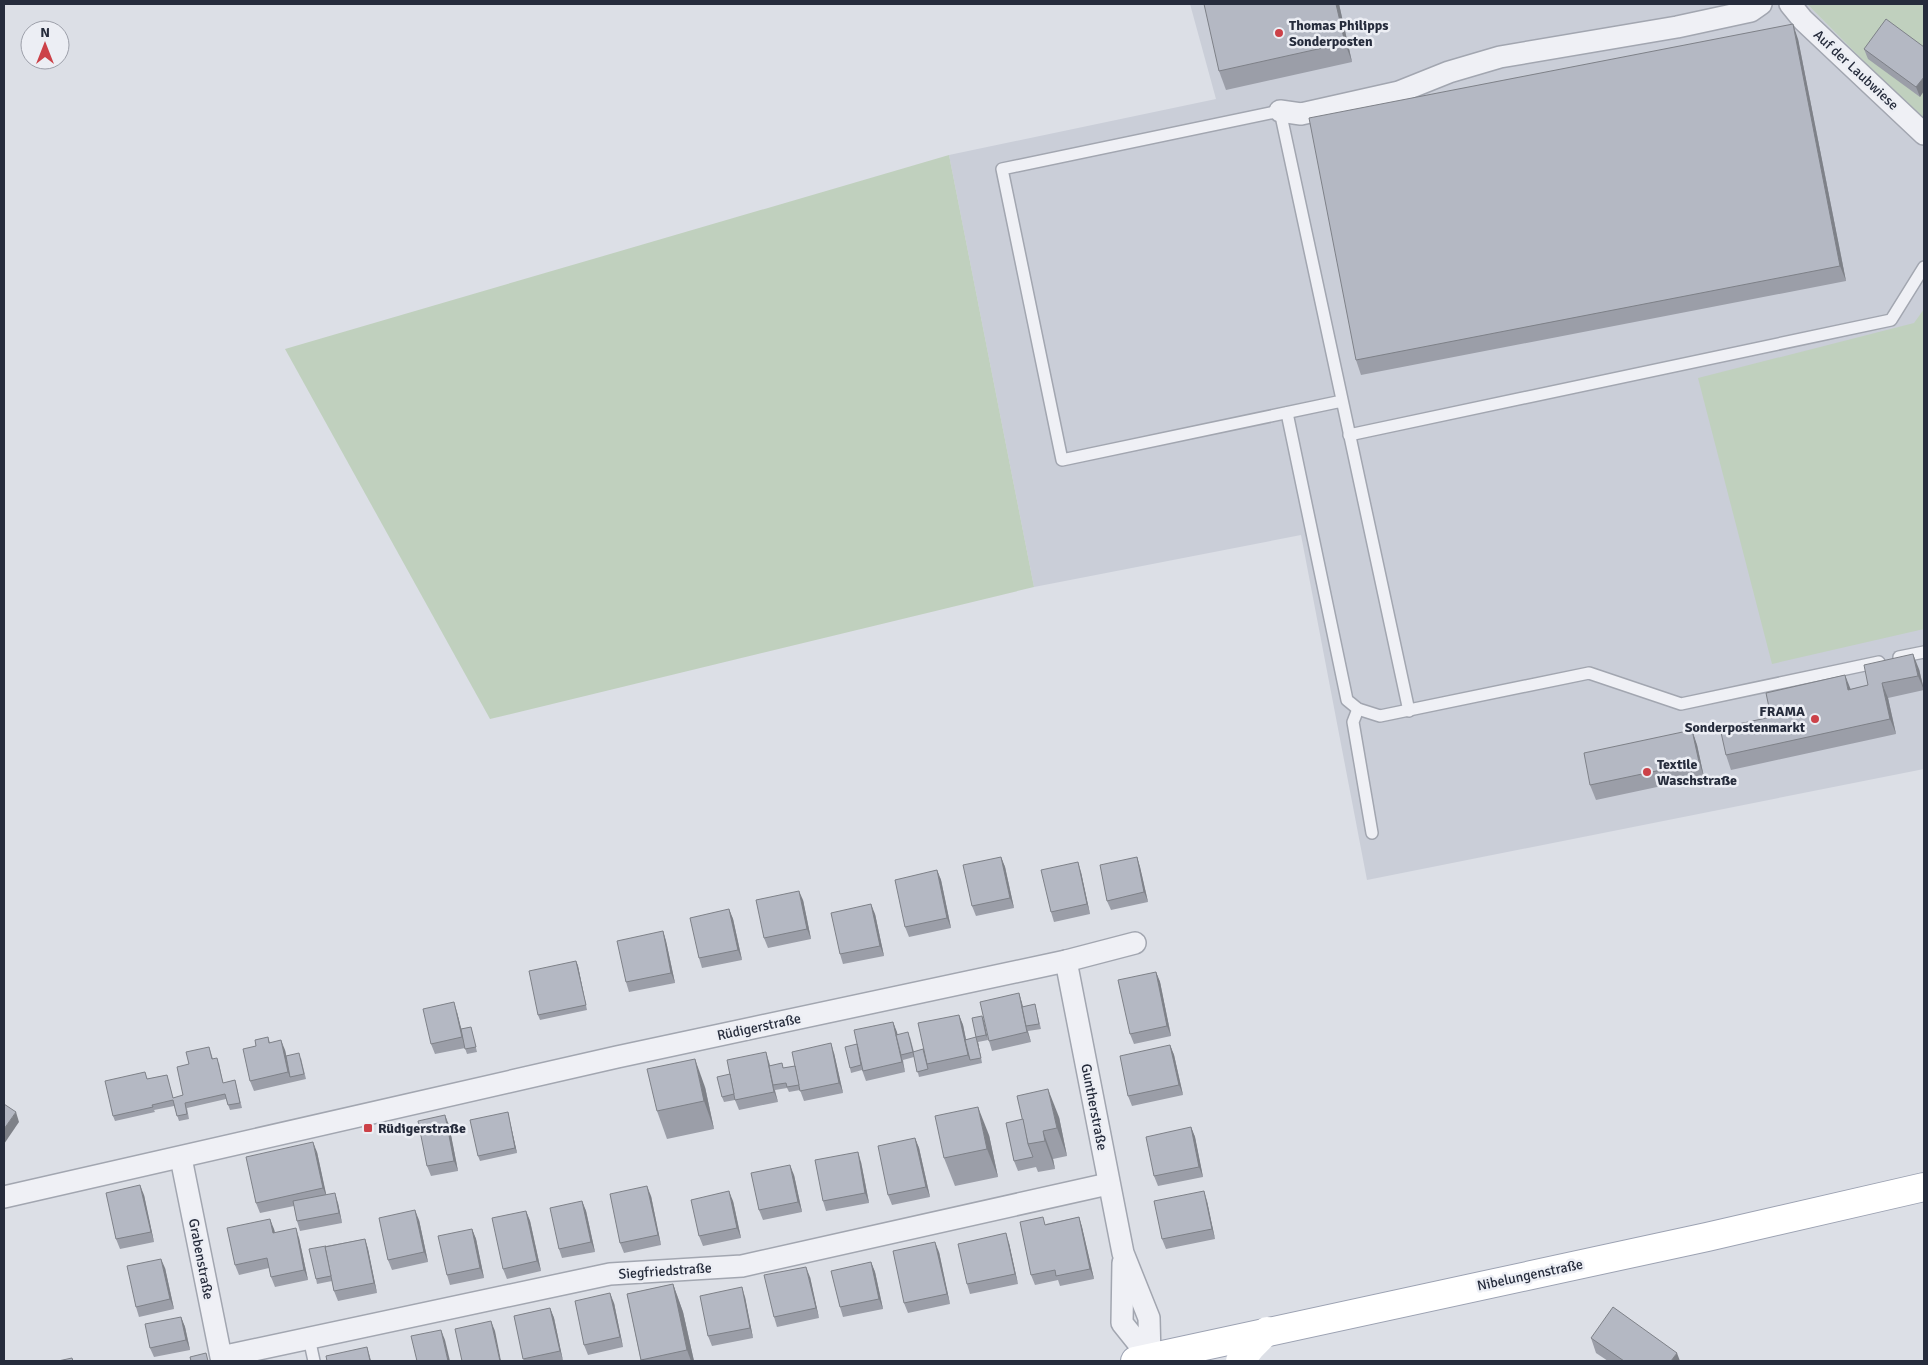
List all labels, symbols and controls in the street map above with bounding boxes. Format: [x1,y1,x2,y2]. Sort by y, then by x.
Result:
place label: Thomas Philipps Sonderposten [1289,17,1389,50]
north arrow [20,20,70,70]
text: N [40,24,50,41]
street label: Auf der Laubwiese [1810,26,1902,114]
marker: Thomas Philipps Sonderposten [1273,27,1285,39]
place label: FRAMA Sonderpostenmarkt [1685,703,1806,736]
marker: FRAMA Sonderpostenmarkt [1809,713,1821,725]
place label: Textile Waschstraße [1657,756,1737,789]
marker: Textile Waschstraße [1641,766,1653,778]
street label: Rüdigerstraße [715,1010,803,1044]
street label: Guntherstraße [1077,1062,1111,1152]
place label: Rüdigerstraße [378,1120,466,1137]
marker: Rüdigerstraße [362,1122,374,1134]
street label: Grabenstraße [185,1217,217,1301]
street label: Nibelungenstraße [1475,1255,1585,1295]
street label: Siegfriedstraße [618,1259,712,1283]

